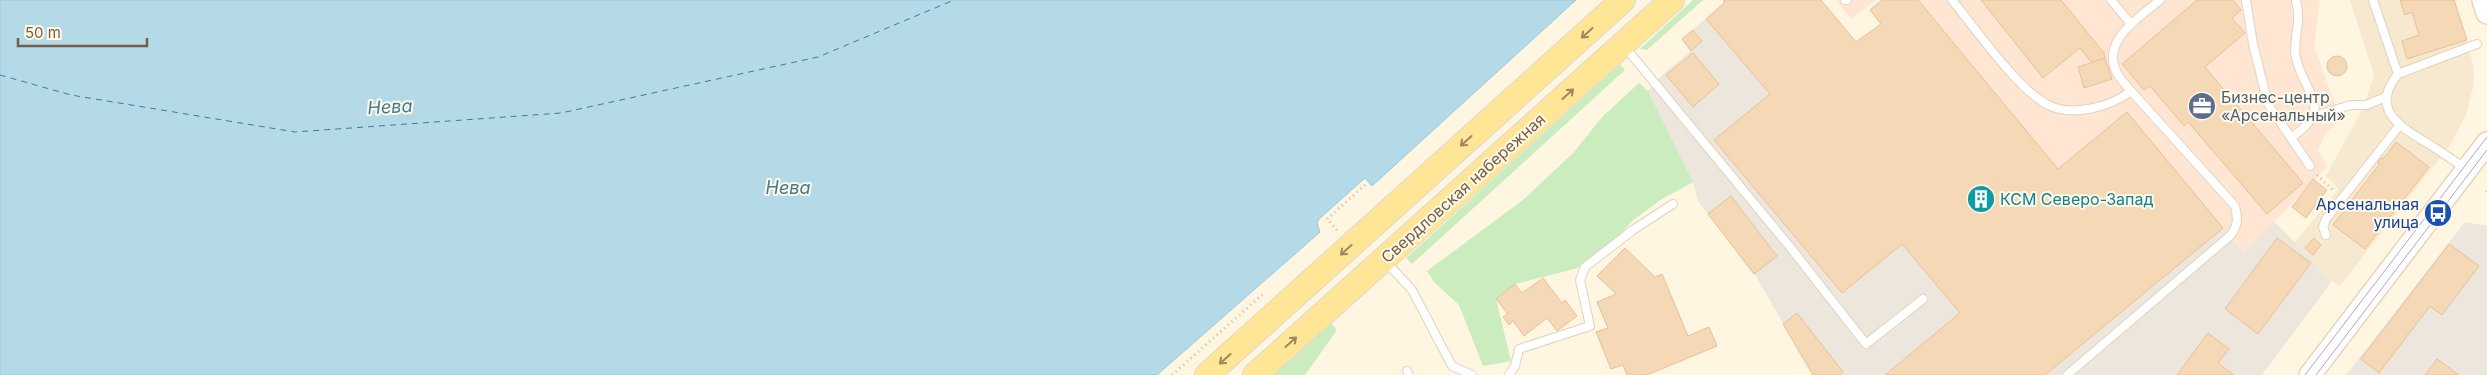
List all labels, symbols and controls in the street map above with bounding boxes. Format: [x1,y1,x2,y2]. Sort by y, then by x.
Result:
scale bar [18,15,146,47]
text: 50 m [25,23,61,42]
one-way arrow [1581,27,1594,38]
place label: Бизнес-центр «Арсенальный» [2221,87,2346,125]
one-way arrow [1562,88,1575,100]
office icon: Бизнес-центр «Арсенальный» [2187,91,2217,121]
water label: Нева [367,95,413,118]
street label: Свердловская набережная [1377,109,1549,267]
one-way arrow [1460,136,1473,147]
water label: Нева [766,177,810,198]
building icon: КСМ Северо-Запад [1966,184,1996,214]
place label: КСМ Северо-Запад [2000,189,2153,209]
place label: Арсенальная улица [2316,194,2419,232]
bus stop icon: Арсенальная улица [2423,198,2453,228]
one-way arrow [1339,244,1352,256]
one-way arrow [1285,337,1298,348]
one-way arrow [1219,353,1232,365]

